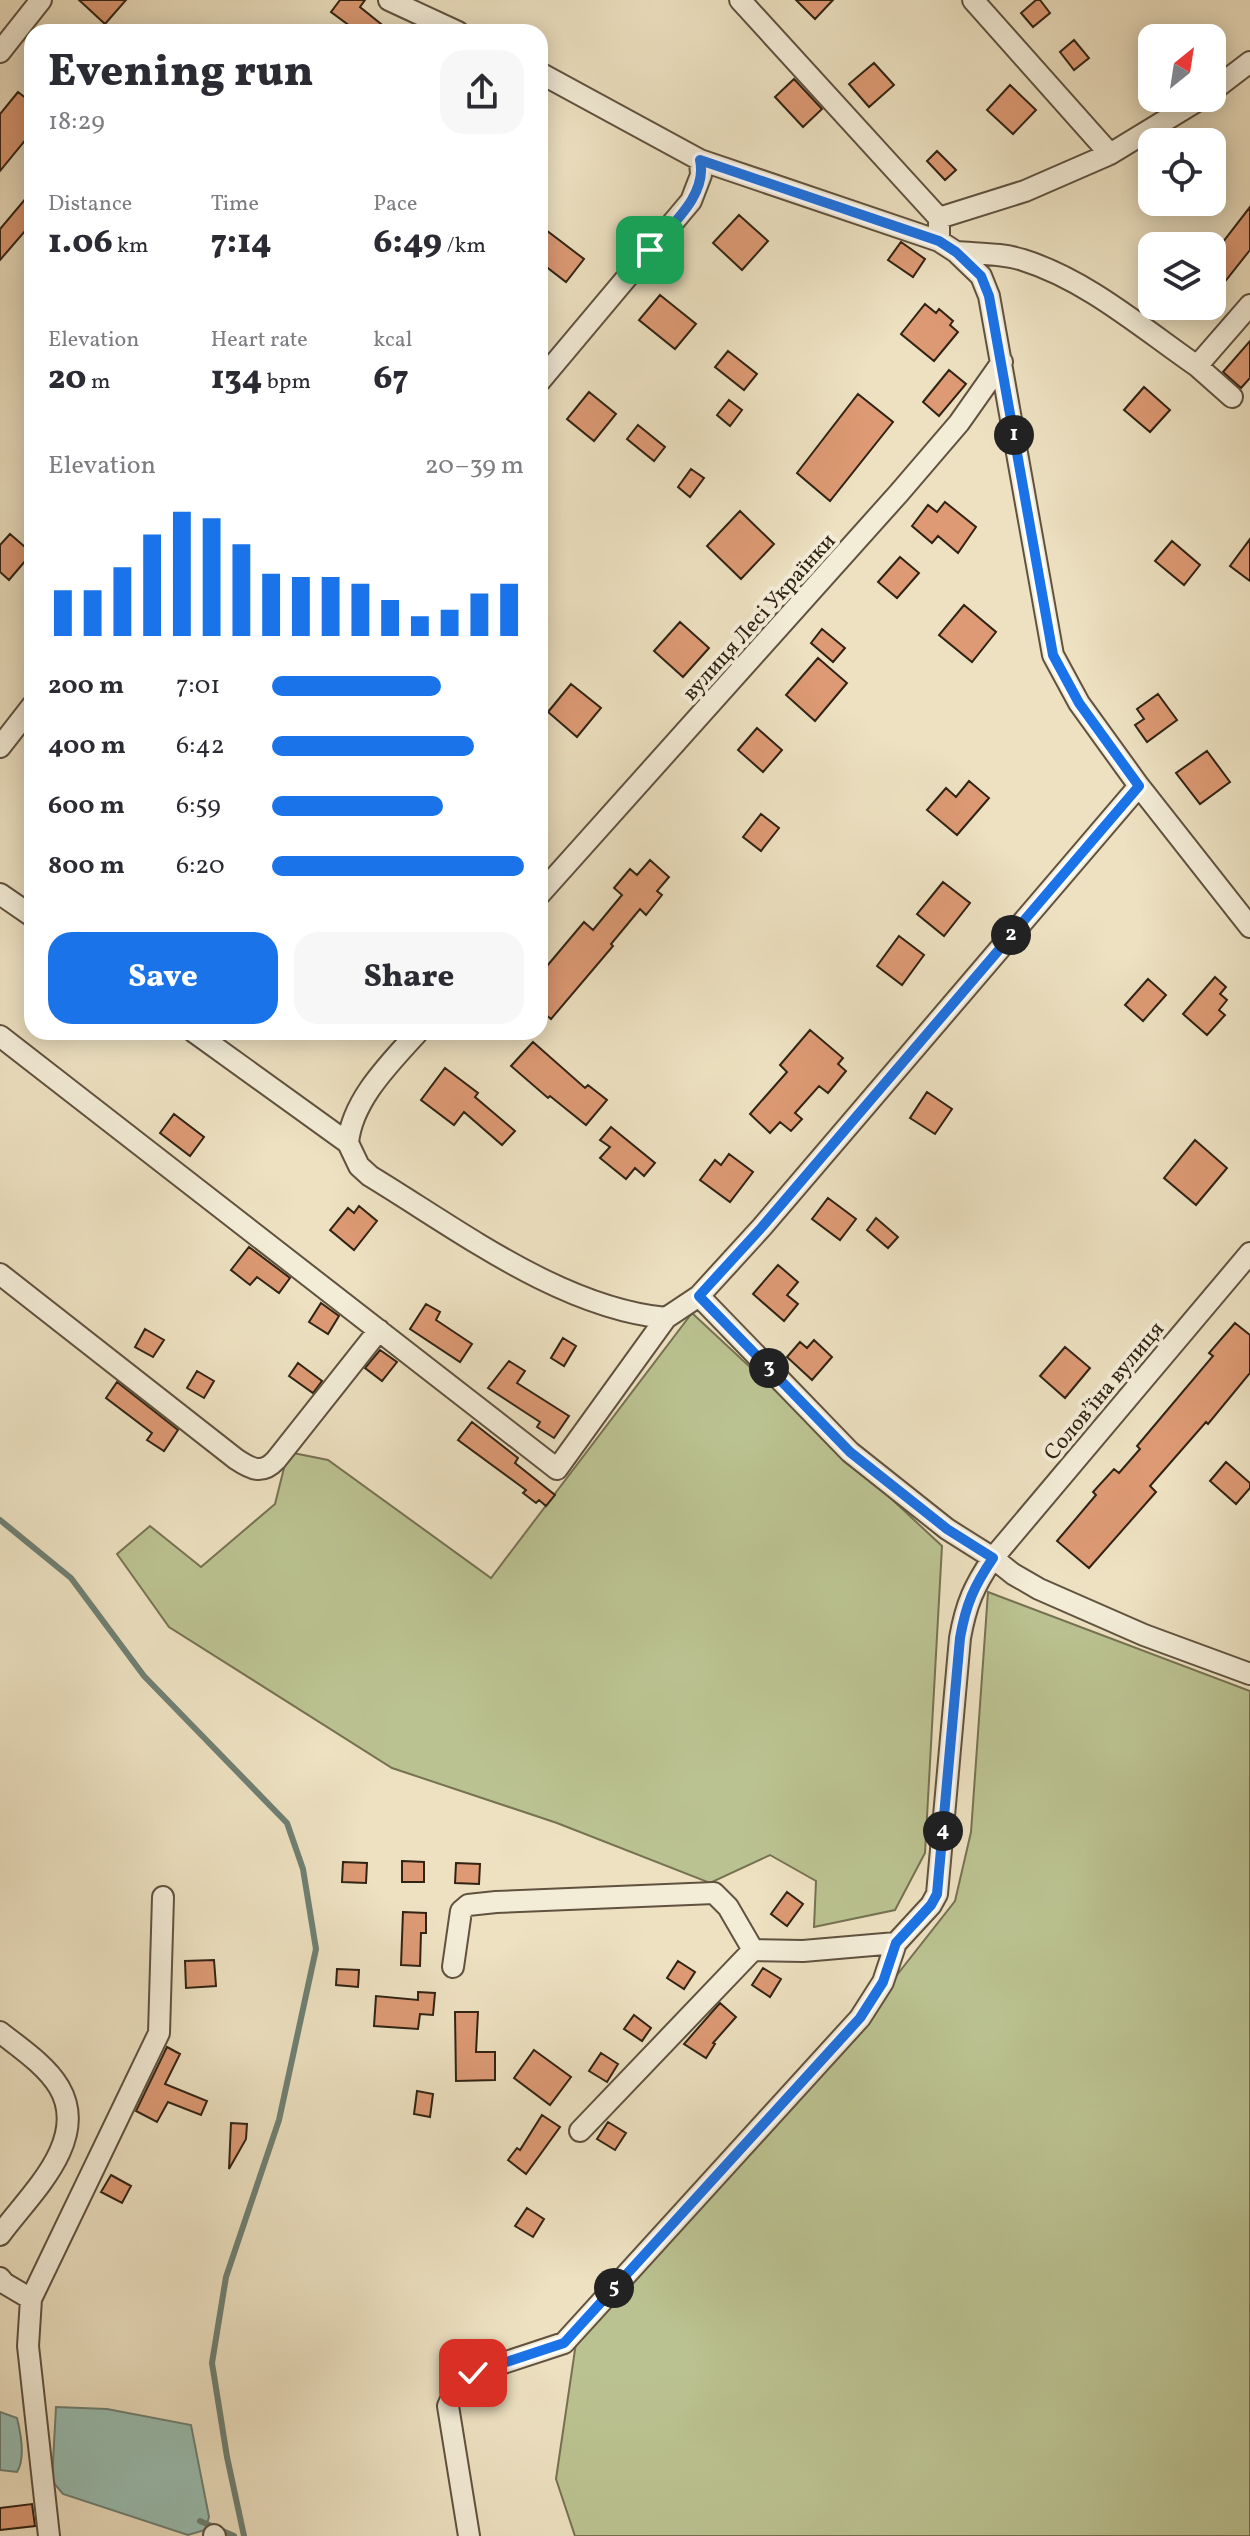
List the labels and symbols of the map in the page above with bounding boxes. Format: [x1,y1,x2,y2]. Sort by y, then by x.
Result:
north arrow [1138,24,1226,112]
pin [616,216,684,284]
pin: 1 [994,415,1034,455]
street label: вулиця Лесі Українки [676,527,844,708]
pin: 2 [991,915,1031,955]
street label: Соловʼїна вулиця [1037,1315,1172,1468]
pin: 3 [749,1348,789,1388]
pin: 4 [923,1811,963,1851]
pin: 5 [594,2268,634,2308]
pin [439,2339,507,2407]

